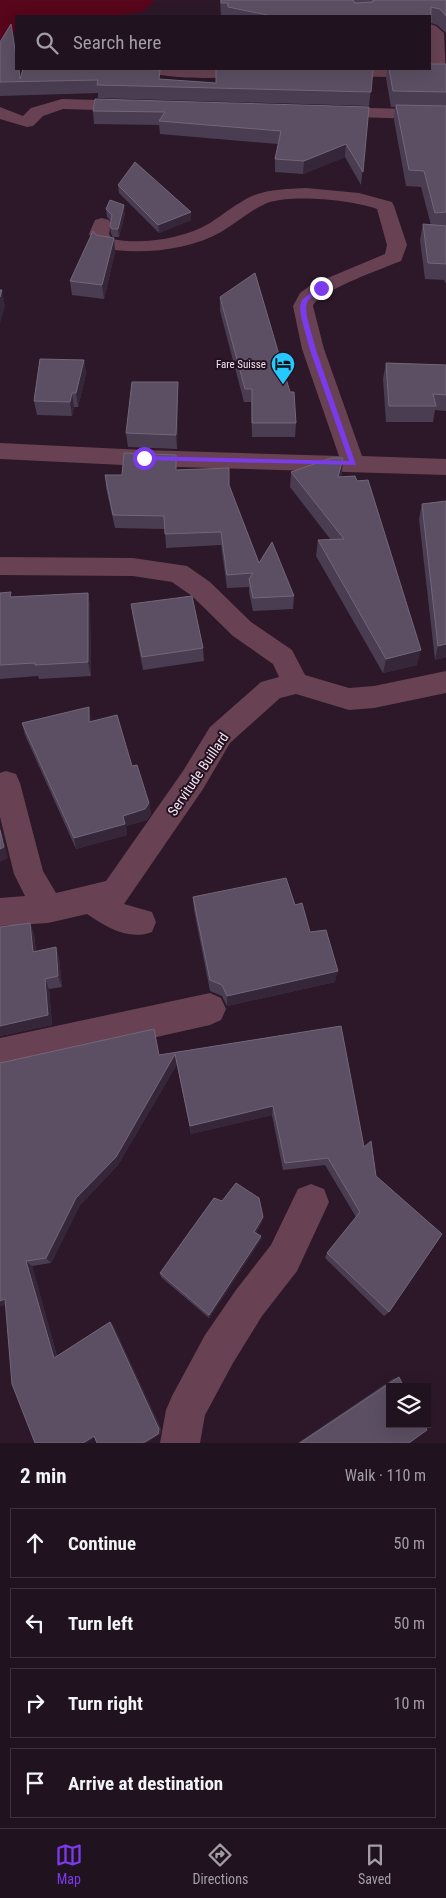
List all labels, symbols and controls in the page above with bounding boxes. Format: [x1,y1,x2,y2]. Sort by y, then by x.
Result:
search box [15,15,431,70]
icon: search [33,29,61,57]
text: Search here [73,31,161,54]
route end [310,277,333,300]
hotel icon: Fare Suisse [270,351,296,385]
place label: Fare Suisse [216,358,266,371]
route start [133,447,156,470]
street label: Servitude Buillard [164,729,232,819]
map controls [386,1383,431,1428]
button: layers [386,1383,431,1428]
text: 2 min [20,1464,67,1488]
text: Walk · 110 m [345,1466,426,1485]
icon: ahead [21,1529,49,1557]
text: Continue [68,1532,136,1555]
text: 50 m [393,1534,425,1553]
icon: left [21,1609,49,1637]
text: Turn left [68,1612,133,1635]
text: 50 m [393,1614,425,1633]
icon: right [21,1689,49,1717]
text: Turn right [68,1692,143,1715]
text: 10 m [393,1694,425,1713]
icon: arrive [21,1769,49,1797]
text: Arrive at destination [68,1772,223,1795]
tab: Map [55,1841,83,1887]
tab: Directions [192,1841,248,1887]
tab: Saved [358,1841,391,1887]

